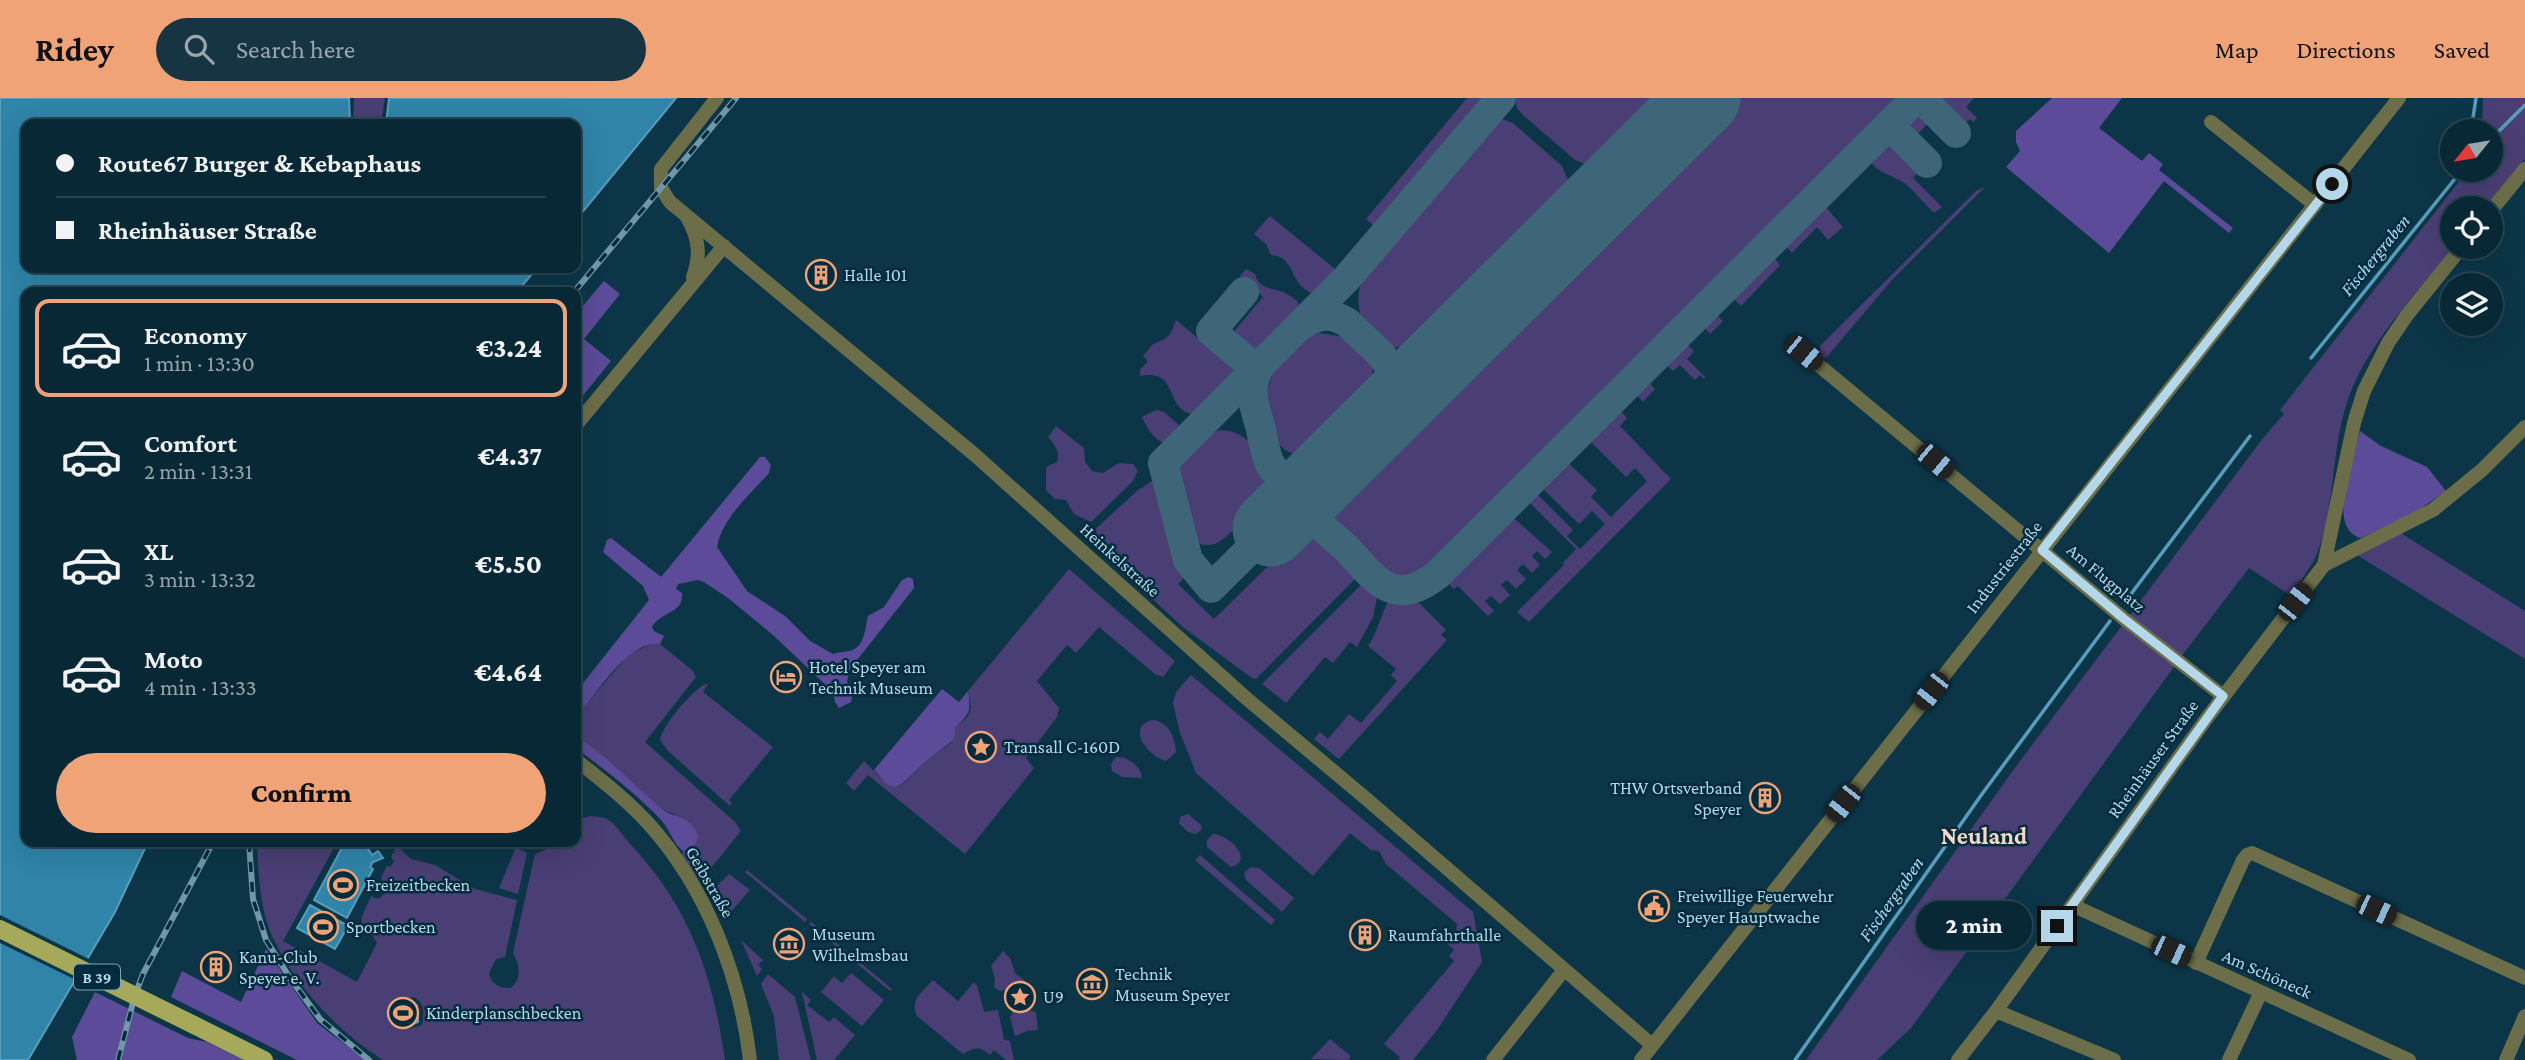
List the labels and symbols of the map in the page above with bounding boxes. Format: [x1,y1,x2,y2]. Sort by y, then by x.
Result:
north arrow [2440,119,2502,182]
route start [2316,168,2348,200]
water label: Fischergraben [2336,210,2414,300]
building icon: Halle 101 [804,258,838,292]
place label: Halle 101 [844,265,907,285]
car [1782,332,1827,374]
car [1913,439,1958,483]
street label: Industriestraße [1962,517,2046,617]
street label: Heinkelstraße [1076,519,1164,601]
street label: Am Flugplatz [2063,540,2149,617]
car [2274,579,2317,625]
place label: Hotel Speyer am Technik Museum [809,657,933,698]
hotel icon: Hotel Speyer am Technik Museum [769,660,803,694]
car [1910,668,1953,714]
street label: Rheinhäuser Straße [2103,696,2203,822]
place icon: Transall C-160D [964,730,998,764]
place label: Transall C-160D [1004,737,1120,757]
place label: THW Ortsverband Speyer [1610,778,1743,819]
car [1822,780,1865,826]
building icon: THW Ortsverband Speyer [1748,781,1782,815]
district label: Neuland [1941,822,2027,849]
street label: Geibstraße [682,843,738,921]
water label: Fischergraben [1854,853,1928,945]
sports icon: Freizeitbecken [326,868,360,902]
place label: Freizeitbecken [366,875,471,895]
place label: Freiwillige Feuerwehr Speyer Hauptwache [1677,886,1834,927]
public building icon: Freiwillige Feuerwehr Speyer Hauptwache [1637,889,1671,923]
car [2353,892,2400,928]
callout: 2 min [1917,902,2032,950]
sports icon: Sportbecken [306,910,340,944]
route end [2041,910,2073,942]
place label: Sportbecken [346,917,436,937]
building icon: Raumfahrthalle [1348,918,1382,952]
place label: Museum Wilhelmsbau [812,924,909,965]
place label: Raumfahrthalle [1388,925,1501,945]
museum icon: Museum Wilhelmsbau [772,927,806,961]
car [2148,933,2195,969]
street label: Am Schöneck [2219,945,2315,1003]
place label: Kanu-Club Speyer e. V. [239,947,320,988]
building icon: Kanu-Club Speyer e. V. [199,950,233,984]
road number: B 39 [74,964,120,990]
place label: Technik Museum Speyer [1115,964,1231,1005]
museum icon: Technik Museum Speyer [1075,967,1109,1001]
place icon: U9 [1003,980,1037,1014]
place label: U9 [1043,987,1064,1007]
sports icon: Kinderplanschbecken [386,996,420,1030]
place label: Kinderplanschbecken [426,1003,582,1023]

